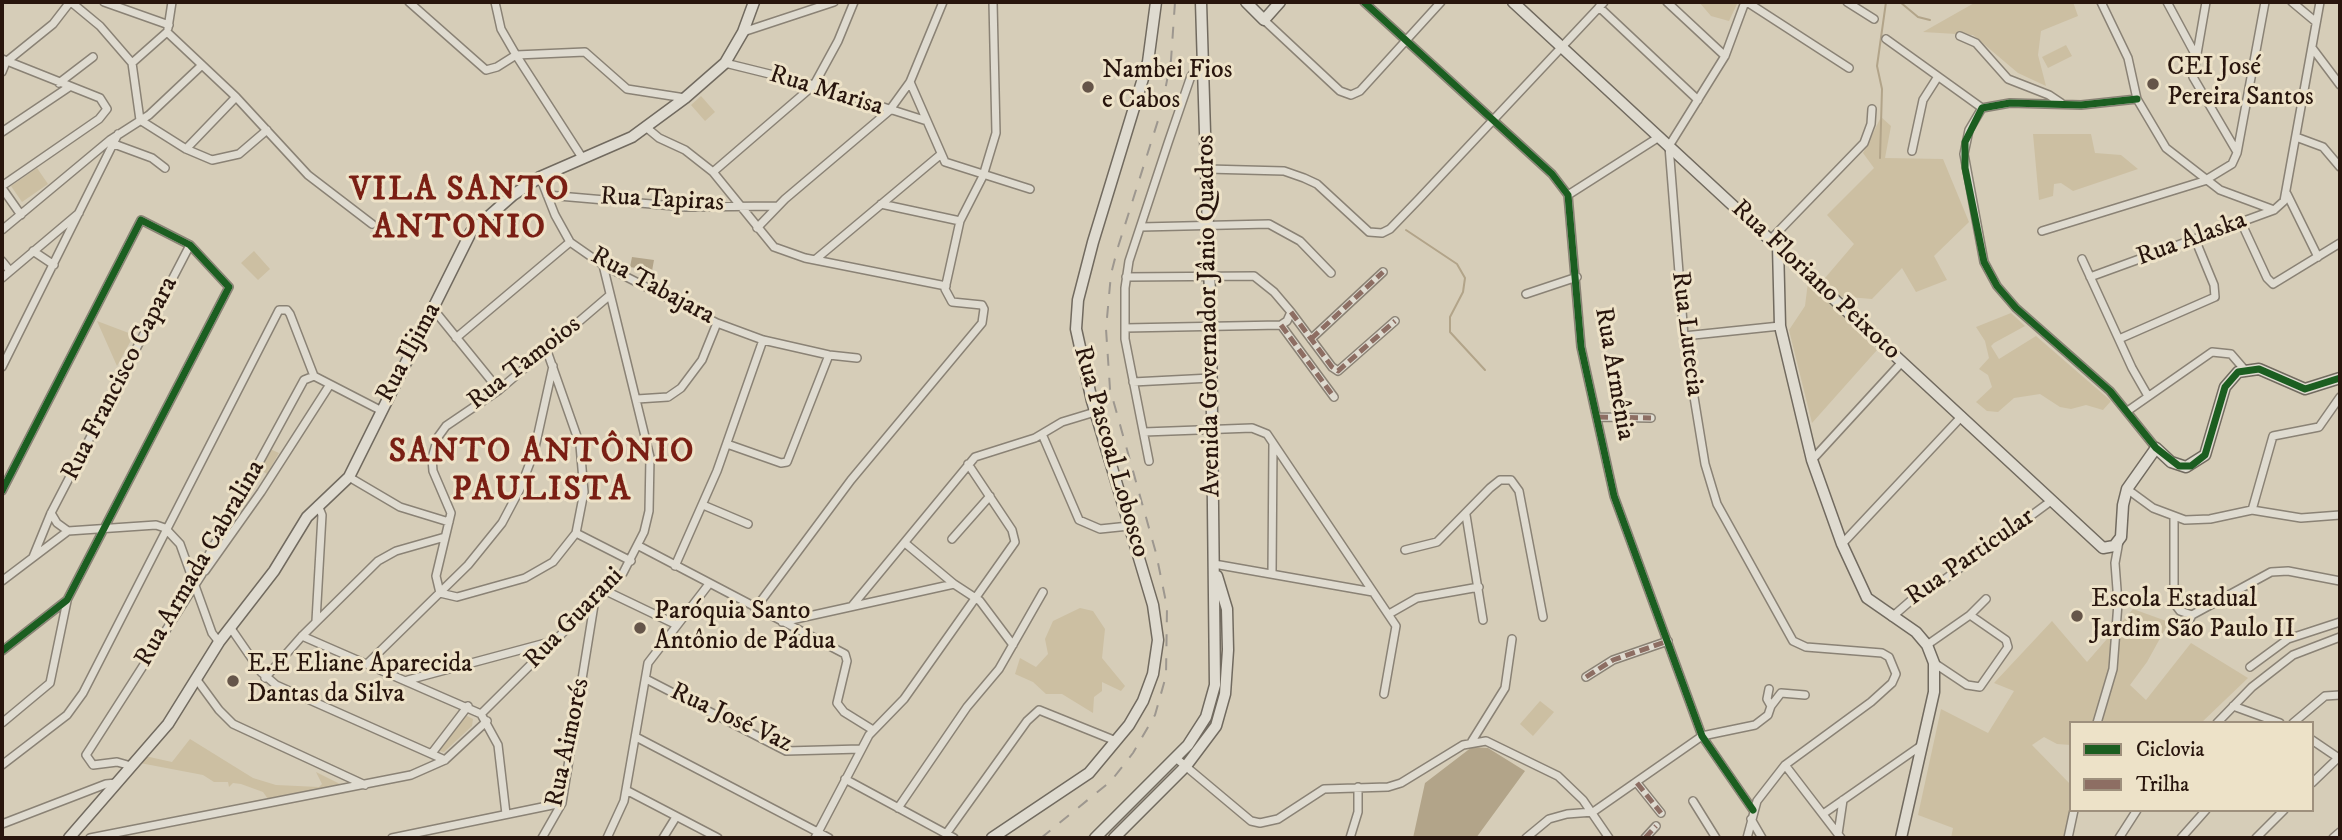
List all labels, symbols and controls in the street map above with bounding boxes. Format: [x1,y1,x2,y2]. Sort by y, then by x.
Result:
place label: CEI José Pereira Santos [2167,53,2314,114]
place label: Nambei Fios e Cabos [1102,56,1232,118]
street label: Rua Marisa [765,60,887,124]
marker: CEI José Pereira Santos [2145,76,2161,92]
marker: Nambei Fios e Cabos [1080,79,1096,95]
street label: Avenida Governador Jânio Quadros [1191,135,1229,497]
district label: VILA SANTO ANTONIO [351,172,569,250]
street label: Rua Tapiras [599,182,725,220]
street label: Rua Floriano Peixoto [1724,194,1906,368]
street label: Rua Alaska [2133,206,2251,274]
street label: Rua Tabajara [585,241,719,333]
street label: Rua Lutecia [1663,270,1709,398]
street label: Rua Francisco Capara [56,272,186,486]
street label: Rua Iljima [371,298,449,408]
street label: Rua Armênia [1586,305,1640,443]
street label: Rua Tamoios [462,310,588,418]
street label: Rua Pascoal Lobosco [1065,343,1155,561]
district label: SANTO ANTÔNIO PAULISTA [390,434,694,512]
street label: Rua Armada Cabralina [129,455,273,673]
street label: Rua Particular [1901,502,2041,614]
street label: Rua Guarani [519,562,631,676]
place label: Escola Estadual Jardim São Paulo II [2091,585,2295,646]
place label: Paróquia Santo Antônio de Pádua [654,597,836,658]
marker: Escola Estadual Jardim São Paulo II [2069,608,2085,624]
marker: Paróquia Santo Antônio de Pádua [632,620,648,636]
place label: E.E Eliane Aparecida Dantas da Silva [247,650,472,712]
marker: E.E Eliane Aparecida Dantas da Silva [225,673,241,689]
street label: Rua Aimorés [540,676,598,810]
street label: Rua José Vaz [665,677,797,761]
legend [2069,721,2314,812]
text: Ciclovia [2136,737,2204,763]
text: Trilha [2136,772,2189,798]

